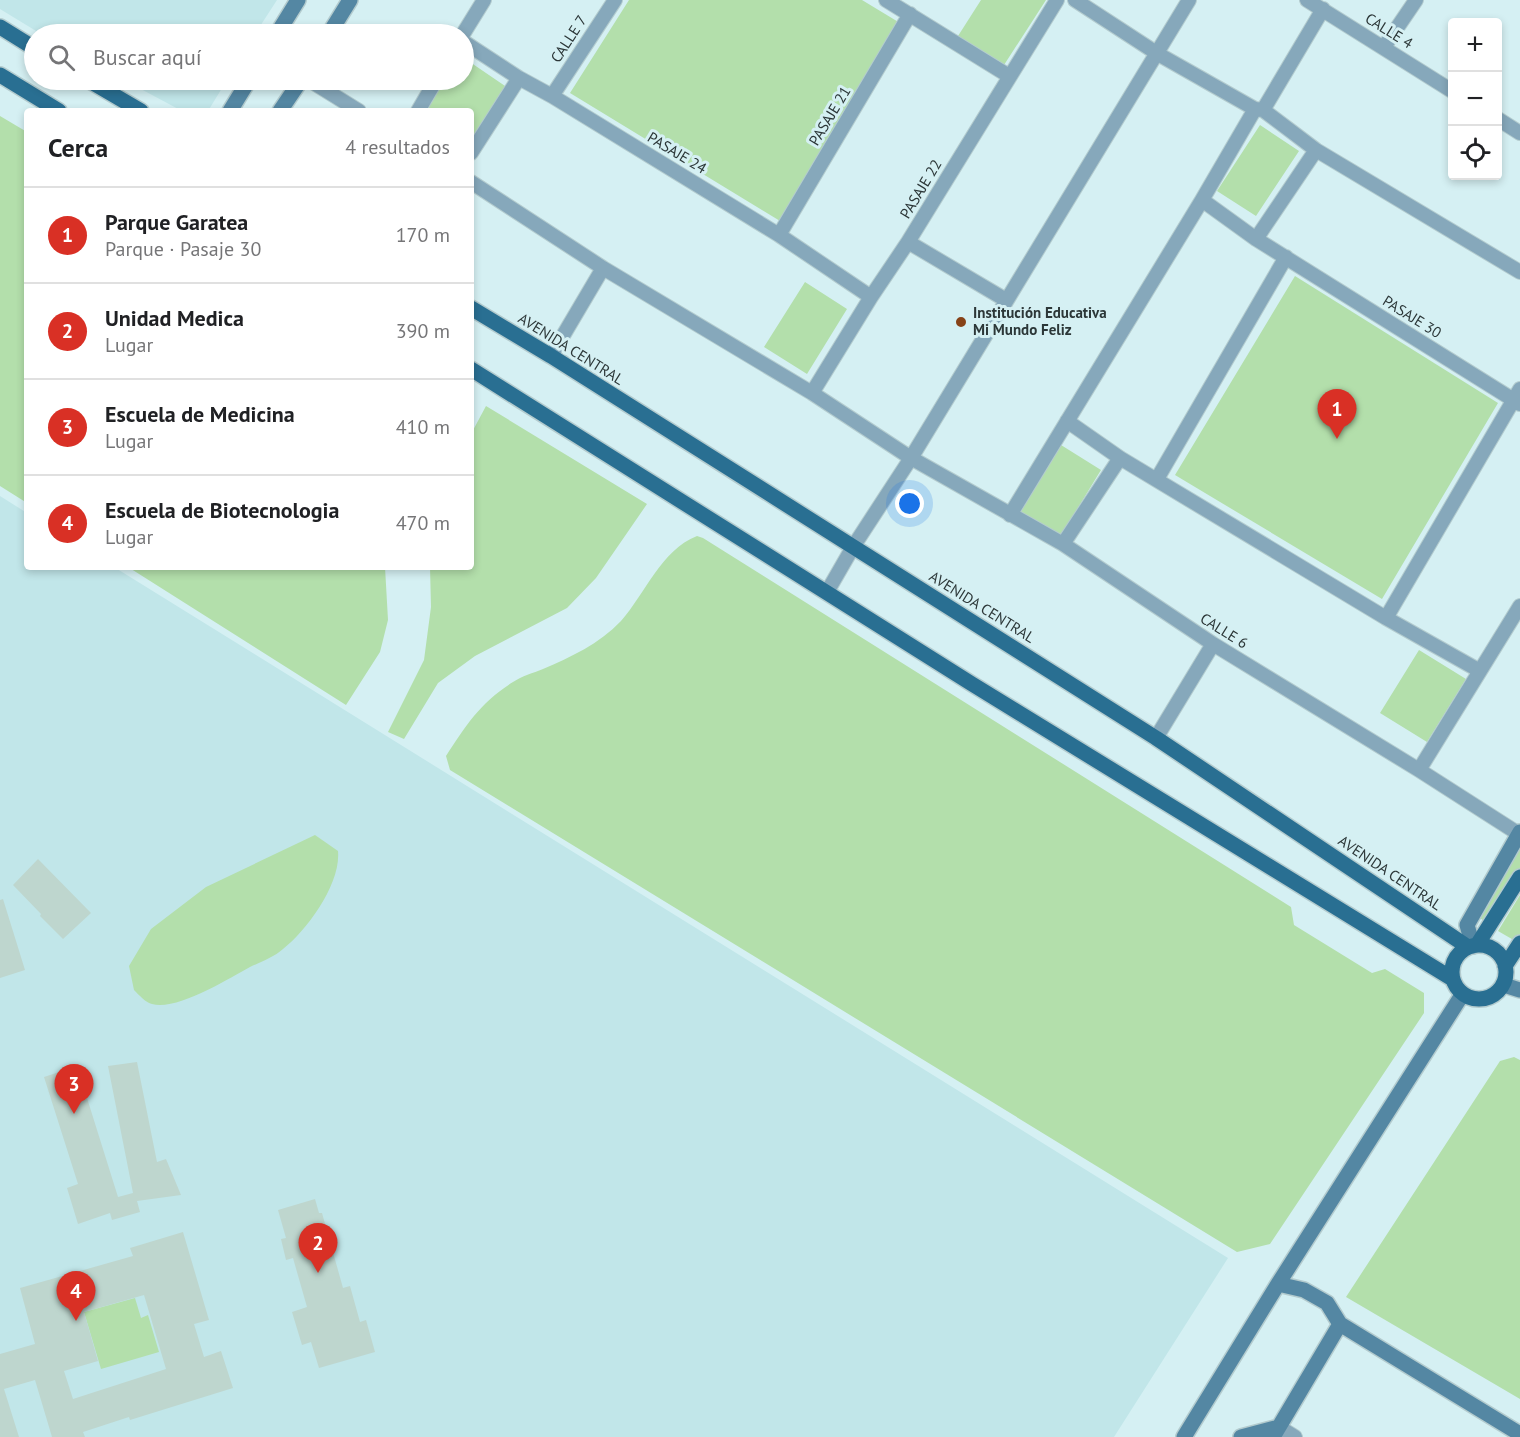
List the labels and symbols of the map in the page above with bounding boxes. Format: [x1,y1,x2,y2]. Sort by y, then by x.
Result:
street label: CALLE 4 [1362,9,1417,53]
street label: CALLE 7 [546,11,591,66]
street label: PASAJE 21 [805,83,855,149]
street label: PASAJE 24 [644,128,710,178]
street label: PASAJE 22 [896,156,946,222]
street label: PASAJE 30 [1379,291,1445,342]
place label: Institución Educativa Mi Mundo Feliz [973,303,1107,339]
street label: AVENIDA CENTRAL [515,309,628,389]
marker: Institución Educativa Mi Mundo Feliz [954,315,968,329]
pin: 1 [1318,390,1356,439]
your location [895,489,924,518]
street label: AVENIDA CENTRAL [926,567,1039,647]
street label: CALLE 6 [1197,609,1252,653]
street label: AVENIDA CENTRAL [1335,831,1446,914]
pin: 3 [54,1064,94,1114]
pin: 2 [298,1224,338,1273]
pin: 4 [56,1272,96,1321]

